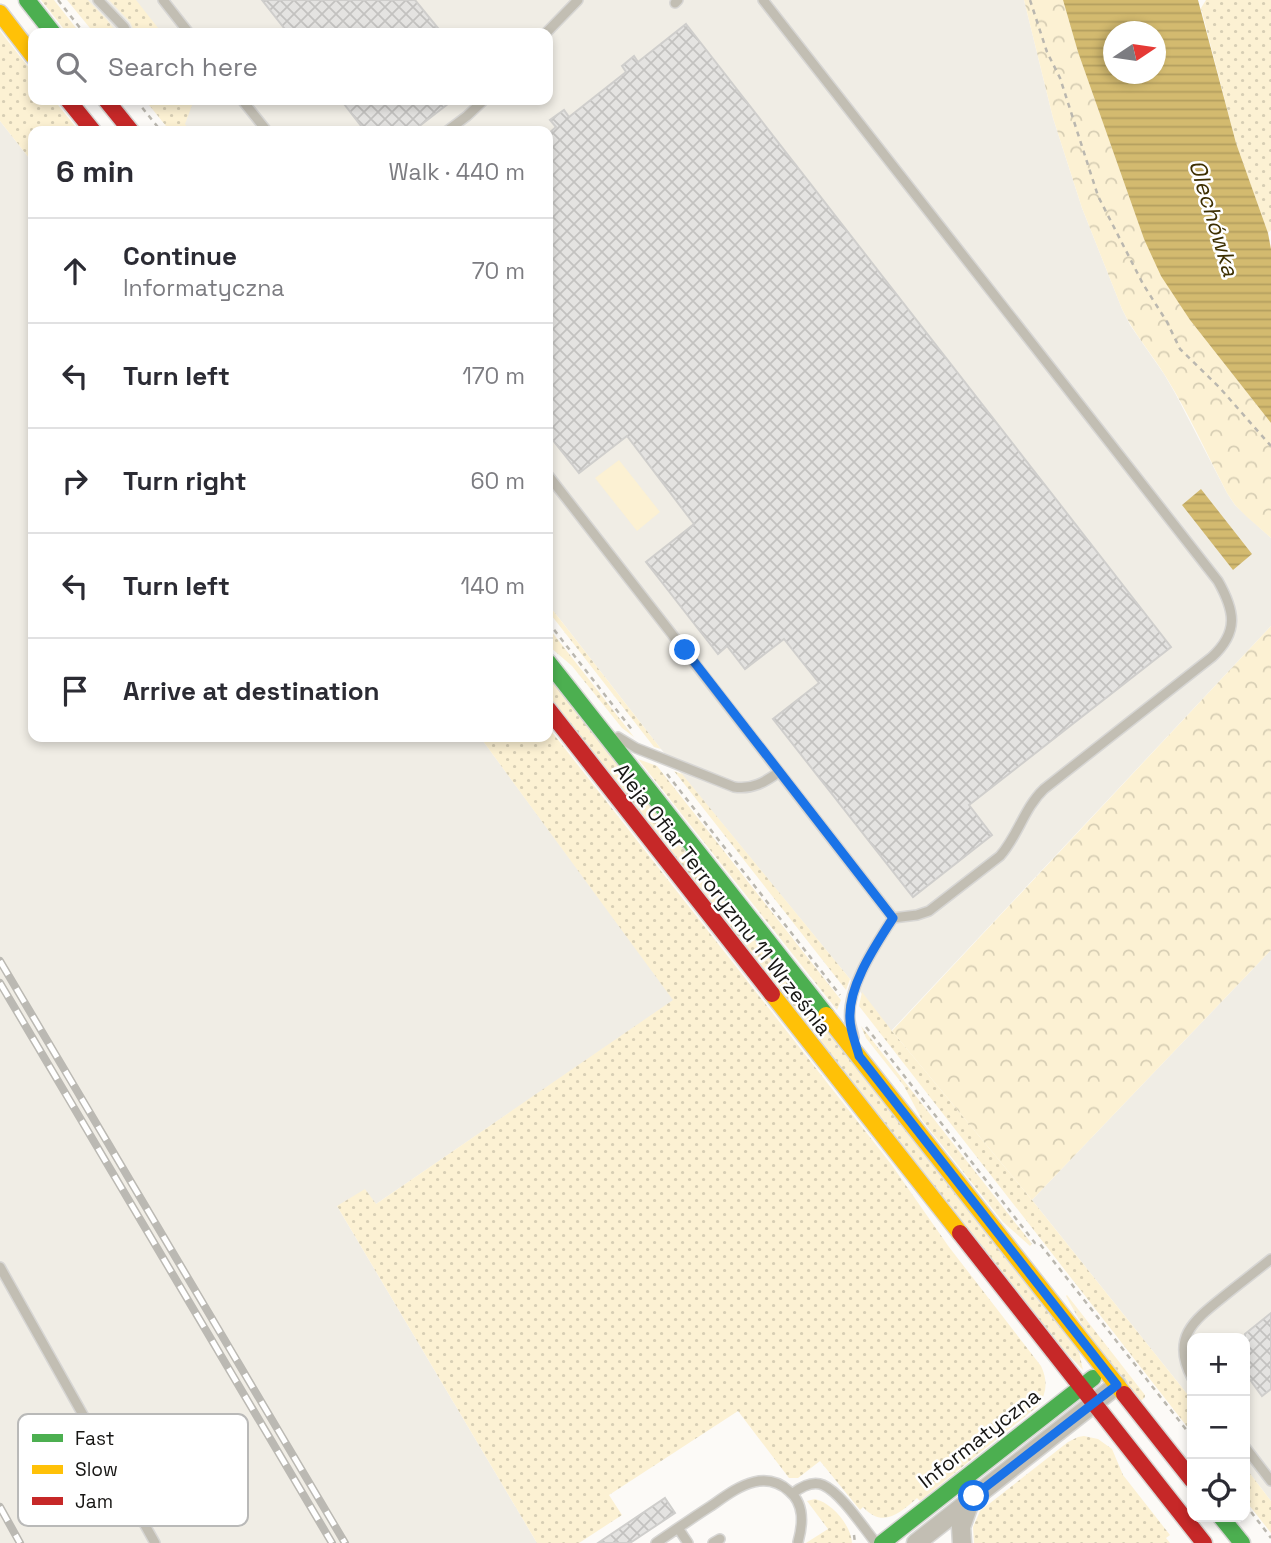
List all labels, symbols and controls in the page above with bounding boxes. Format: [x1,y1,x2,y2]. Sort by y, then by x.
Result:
north arrow [1103,21,1166,84]
search box [28,28,553,105]
icon: search [52,48,90,86]
text: Search here [108,50,258,84]
text: 6 min [56,152,134,191]
water label: Olechówka [1182,156,1246,281]
text: Walk · 440 m [389,157,525,187]
text: Continue [123,239,237,273]
icon: ahead [56,252,94,290]
text: 70 m [472,256,525,286]
text: Informatyczna [123,273,284,303]
icon: left [56,357,94,395]
text: Turn left [123,359,230,393]
text: 170 m [462,361,525,391]
icon: right [56,462,94,500]
text: Turn right [123,464,247,498]
text: 60 m [470,466,525,496]
icon: left [56,567,94,605]
text: Turn left [123,569,230,603]
text: 140 m [461,571,525,601]
route end [669,634,700,665]
icon: arrive [56,672,94,710]
text: Arrive at destination [123,674,380,708]
street label: Aleja Ofiar Terroryzmu 11 Września [608,757,838,1041]
map controls [1187,1333,1250,1522]
button: + [1187,1333,1250,1396]
street label: Informatyczna [913,1382,1045,1494]
button: − [1187,1396,1250,1459]
legend [18,1414,248,1526]
text: Fast [75,1426,115,1451]
text: Slow [75,1457,118,1482]
button: locate [1187,1459,1250,1522]
route start [958,1480,989,1511]
text: Jam [75,1489,113,1514]

